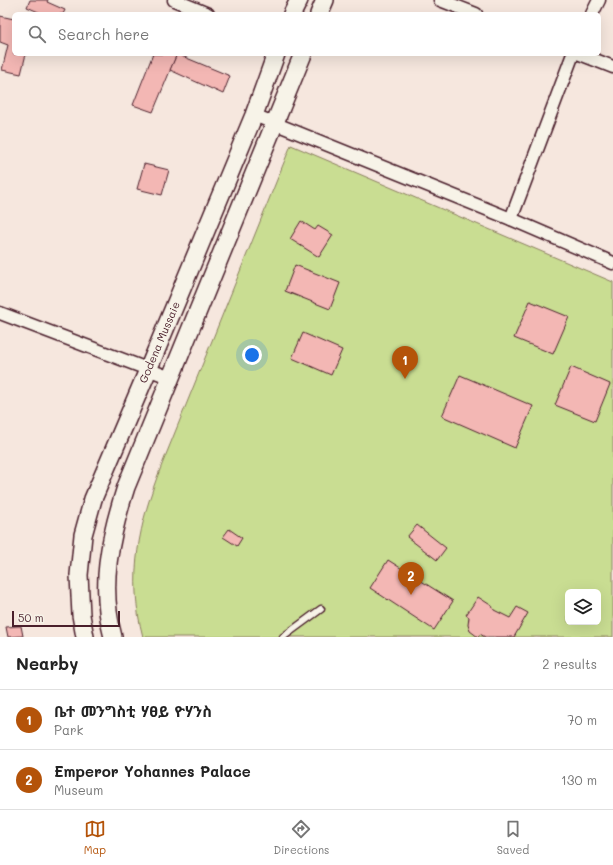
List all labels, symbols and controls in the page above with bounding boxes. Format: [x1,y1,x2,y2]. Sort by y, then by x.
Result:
search box [12,12,601,56]
icon: search [26,23,48,45]
text: Search here [58,24,149,44]
street label: Godena Mussaie [135,299,183,385]
your location [242,345,262,365]
pin: 1 [392,346,418,379]
pin: 2 [398,562,424,595]
map controls [565,589,601,625]
button: layers [565,589,601,625]
scale bar [12,609,120,628]
text: 50 m [18,610,44,625]
text: Nearby [16,652,78,674]
text: 2 results [542,655,597,672]
text: ቤተ መንግስቲ ሃፀይ ዮሃንስ [54,701,212,721]
text: 1 [26,711,32,728]
text: 70 m [567,711,597,728]
text: Park [54,721,83,738]
text: Emperor Yohannes Palace [54,761,251,781]
text: 2 [25,771,33,788]
text: 130 m [561,771,597,788]
text: Museum [54,781,103,798]
tab: Map [84,818,106,857]
tab: Directions [273,818,329,857]
tab: Saved [497,818,529,857]

